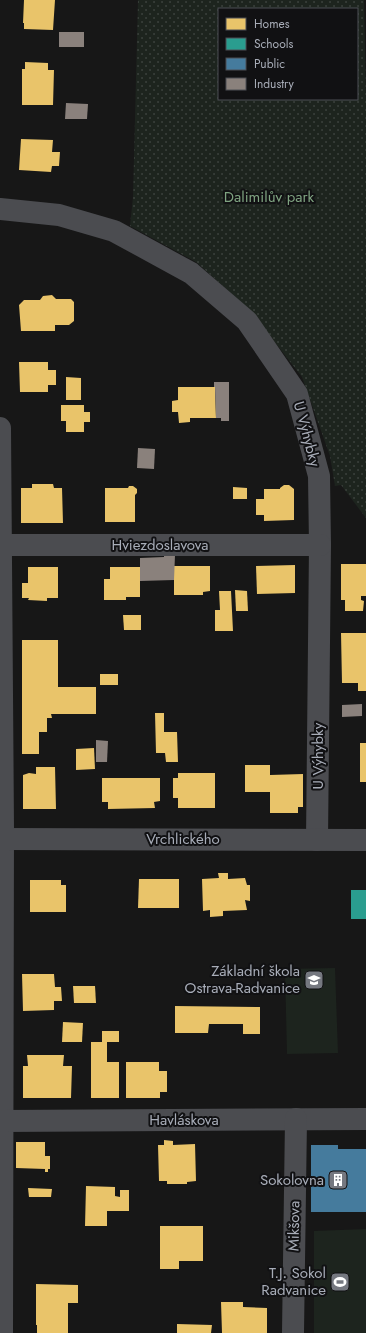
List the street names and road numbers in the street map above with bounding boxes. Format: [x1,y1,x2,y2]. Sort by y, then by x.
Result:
street label: U Výhybky [288,399,326,469]
street label: Hviezdoslavova [111,534,209,556]
street label: U Výhybky [307,722,329,789]
street label: Vrchlického [146,828,220,850]
street label: Havláskova [149,1109,219,1131]
street label: Mikšova [283,1201,305,1251]

